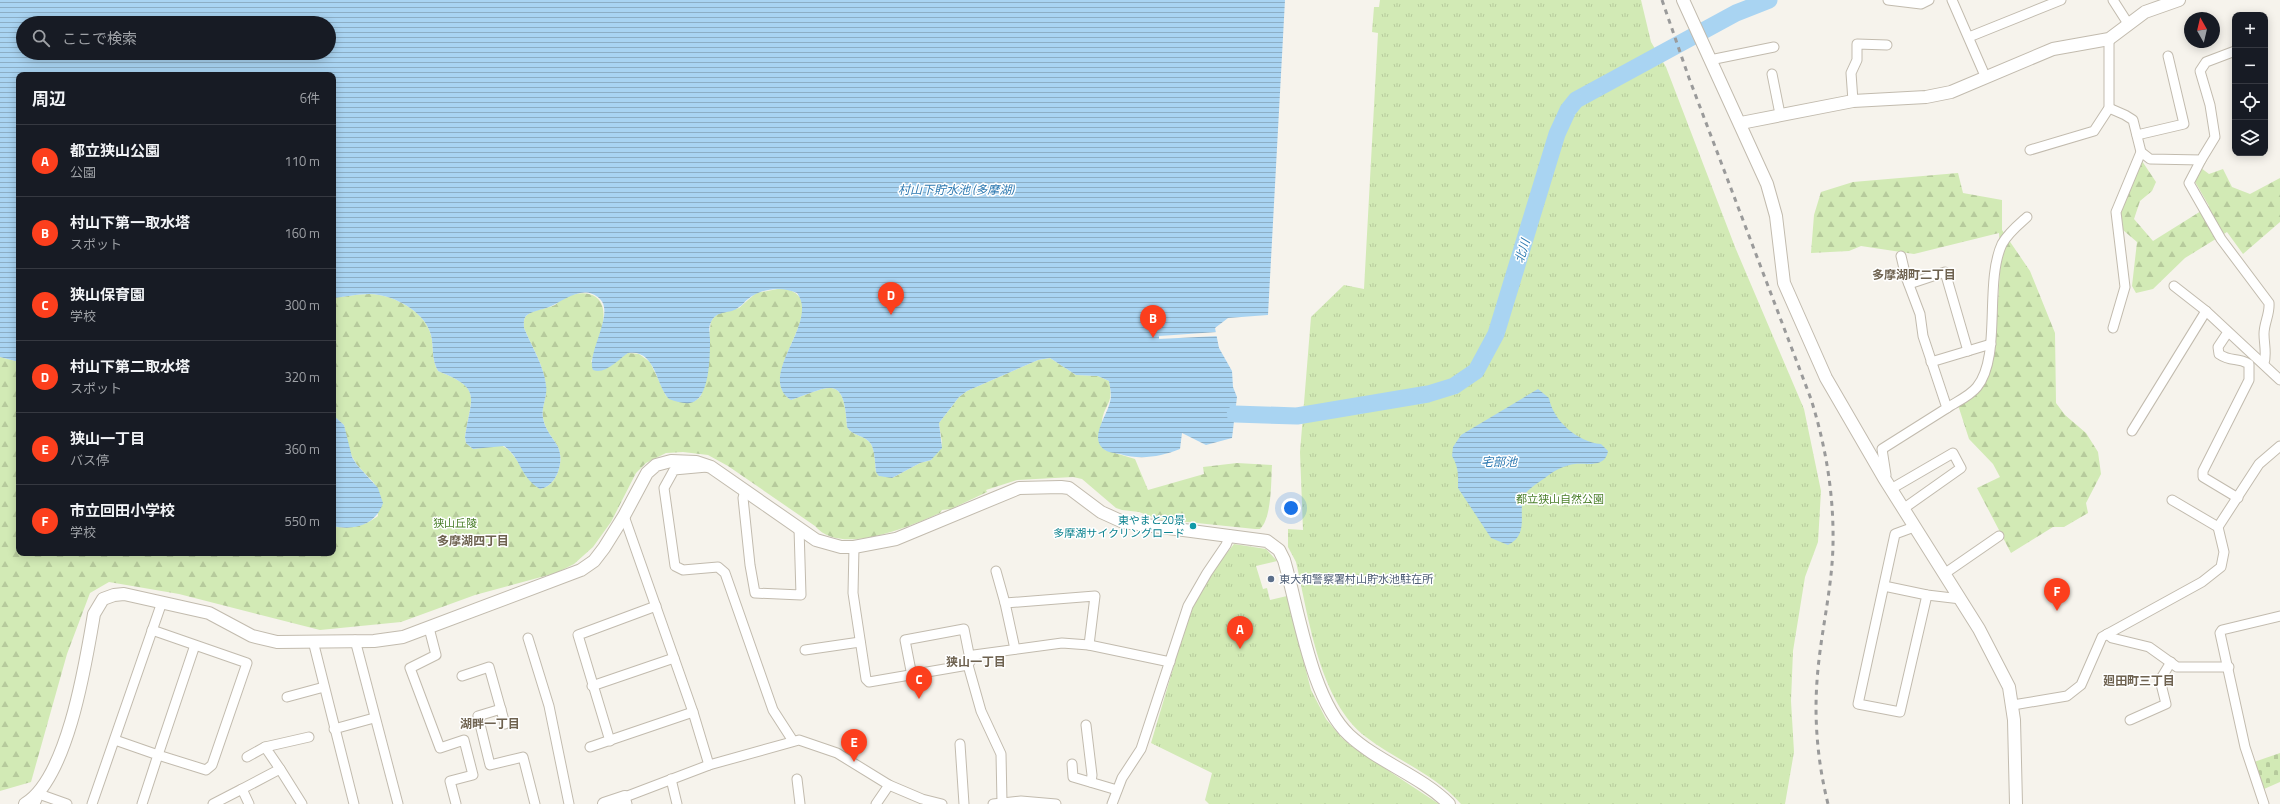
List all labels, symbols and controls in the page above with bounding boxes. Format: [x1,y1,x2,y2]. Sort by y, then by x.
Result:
north arrow [2184,12,2220,48]
map controls [2232,12,2268,156]
button: + [2232,12,2268,48]
search box [16,16,336,60]
icon: search [30,27,52,49]
text: ここで検索 [62,27,137,50]
button: − [2232,48,2268,84]
button: locate [2232,84,2268,120]
text: 周辺 [32,86,66,112]
text: 6件 [300,88,320,108]
button: layers [2232,120,2268,156]
text: 都立狭山公園 [70,139,160,162]
text: A [41,151,49,171]
text: 110 m [284,151,320,171]
text: 公園 [70,162,96,182]
water label: 村山下貯水池 (多摩湖) [898,180,1015,199]
text: 村山下第一取水塔 [70,211,190,234]
text: B [41,223,49,243]
text: 160 m [284,223,320,243]
text: スポット [70,234,122,254]
water label: 北川 [1509,235,1535,265]
district label: 多摩湖町二丁目 [1872,265,1956,284]
pin: D [878,282,904,315]
text: 狭山保育園 [70,283,145,306]
text: C [41,295,49,315]
text: 300 m [284,295,320,315]
pin: B [1140,305,1166,338]
text: 学校 [70,306,96,326]
text: 村山下第二取水塔 [70,355,190,378]
text: D [41,367,49,387]
text: 320 m [284,367,320,387]
text: スポット [70,378,122,398]
text: 狭山一丁目 [70,427,145,450]
text: E [41,439,49,459]
text: 360 m [284,439,320,459]
text: バス停 [70,450,109,470]
water label: 宅部池 [1481,452,1518,471]
park label: 都立狭山自然公園 [1516,491,1604,507]
your location [1281,498,1301,518]
text: 市立回田小学校 [70,499,175,522]
text: F [42,511,48,531]
text: 550 m [284,511,320,531]
place label: 東やまと20景 多摩湖サイクリングロード [1053,512,1185,541]
park label: 狭山丘陵 [433,515,477,531]
marker: 東やまと20景 多摩湖サイクリングロード [1188,521,1198,531]
text: 学校 [70,522,96,542]
district label: 多摩湖四丁目 [437,531,509,550]
place label: 東大和警察署村山貯水池駐在所 [1279,571,1434,587]
marker: 東大和警察署村山貯水池駐在所 [1266,574,1276,584]
pin: F [2044,578,2070,611]
pin: A [1227,616,1253,649]
district label: 狭山一丁目 [946,652,1006,671]
pin: C [906,666,932,699]
district label: 廻田町三丁目 [2103,671,2175,690]
district label: 湖畔一丁目 [460,714,520,733]
pin: E [841,729,867,762]

